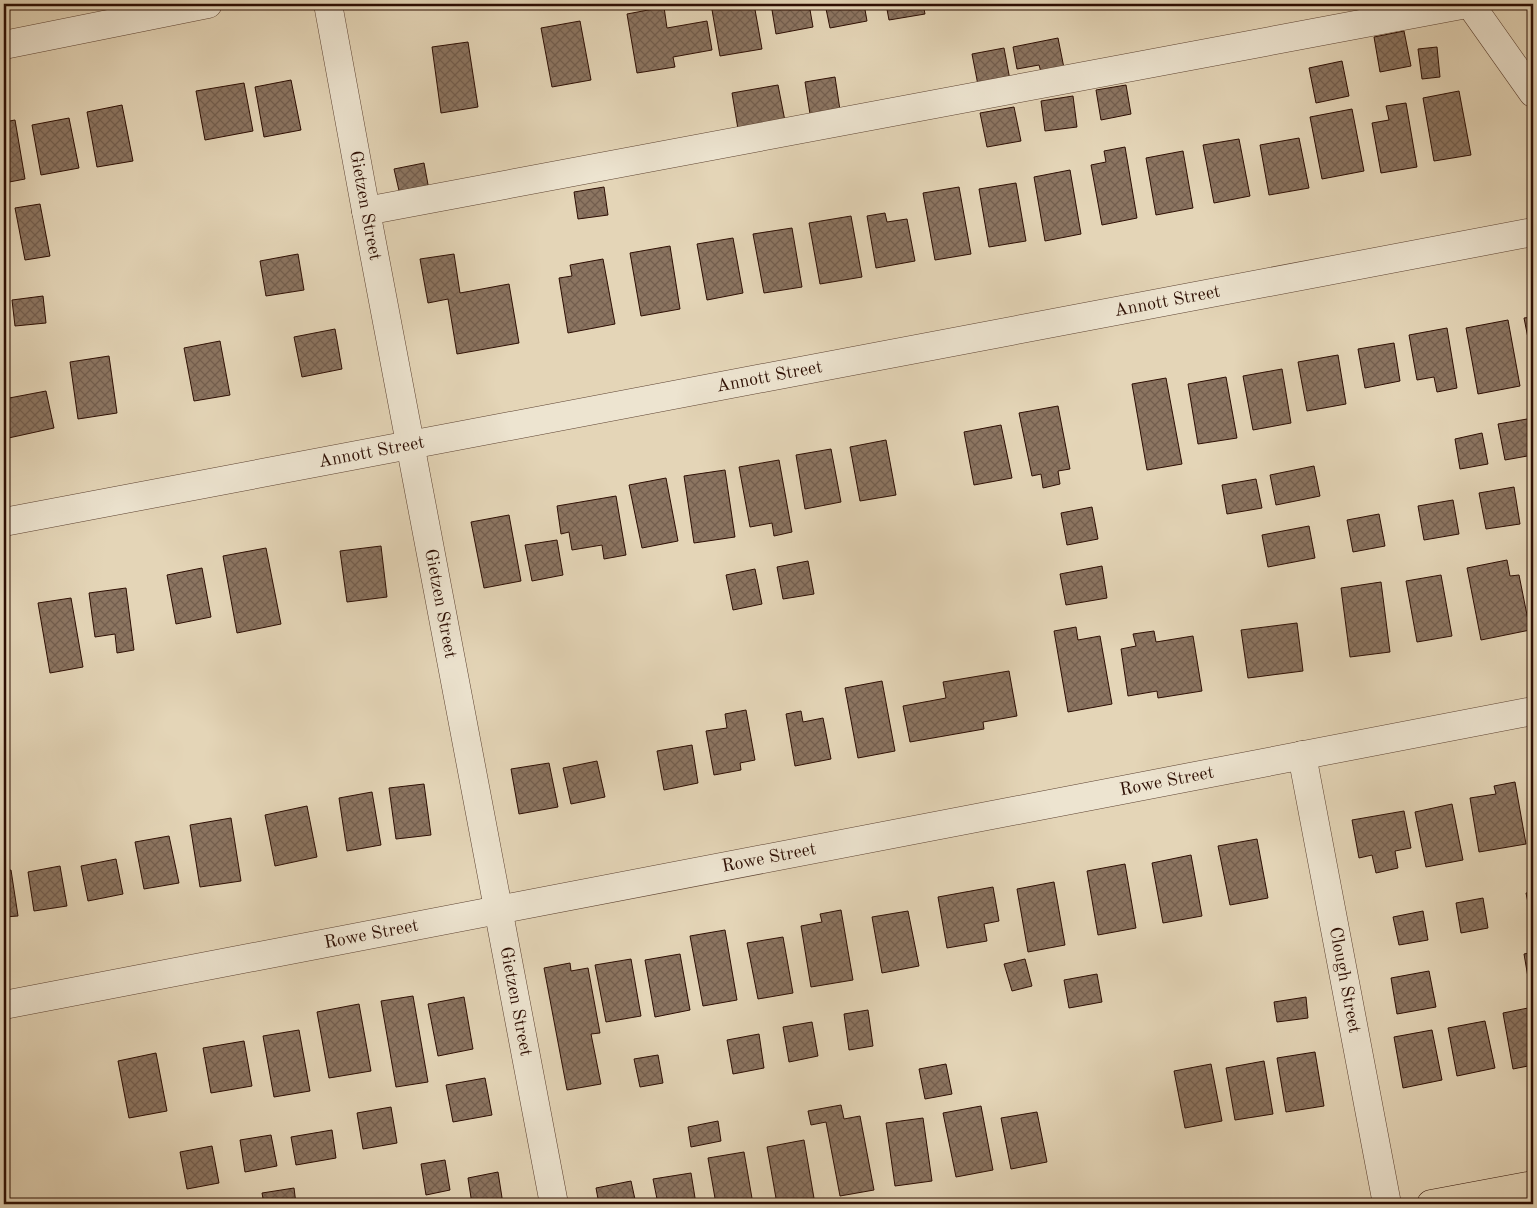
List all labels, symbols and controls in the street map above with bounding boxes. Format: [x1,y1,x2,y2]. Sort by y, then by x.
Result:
street label: Gietzen Street [346,149,384,262]
street label: Annott Street [1113,283,1222,320]
street label: Annott Street [715,358,824,396]
street label: Annott Street [317,433,426,471]
street label: Gietzen Street [421,547,460,660]
street label: Rowe Street [1118,764,1215,799]
street label: Rowe Street [720,840,818,876]
street label: Rowe Street [323,917,420,952]
street label: Clough Street [1326,925,1363,1035]
street label: Gietzen Street [496,945,535,1058]

